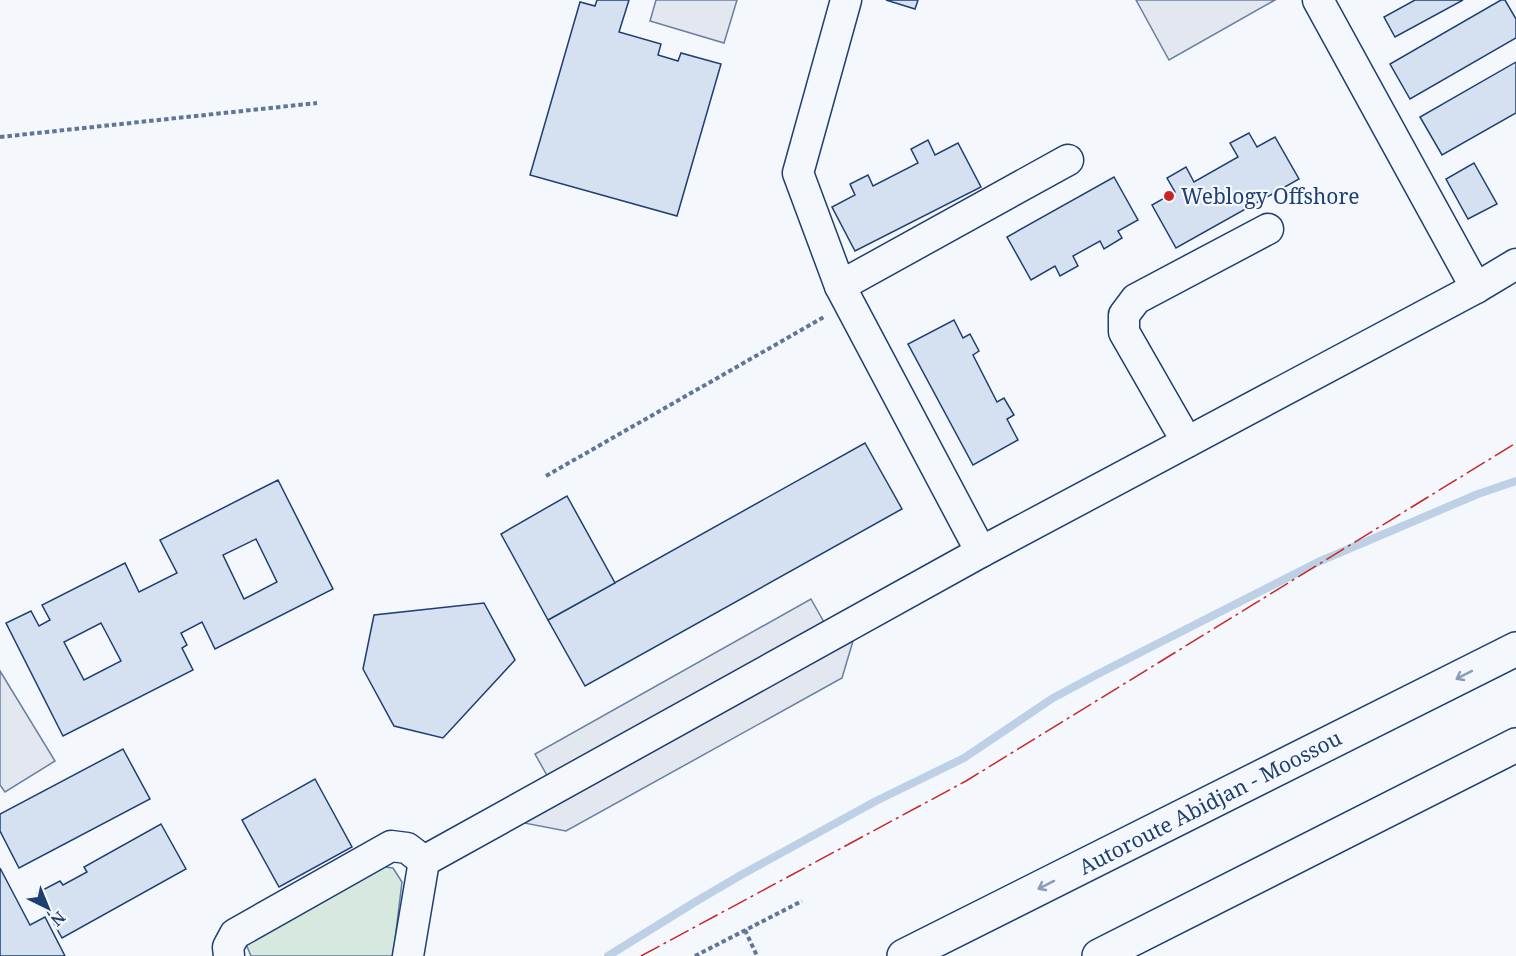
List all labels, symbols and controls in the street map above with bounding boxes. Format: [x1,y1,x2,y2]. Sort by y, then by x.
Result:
place label: Weblogy Offshore [1181,182,1360,210]
marker: Weblogy Offshore [1162,189,1176,203]
one-way arrow [1455,670,1473,681]
street label: Autoroute Abidjan - Moossou [1074,723,1346,881]
north arrow [18,878,78,938]
one-way arrow [1037,880,1055,891]
text: N [46,907,70,932]

